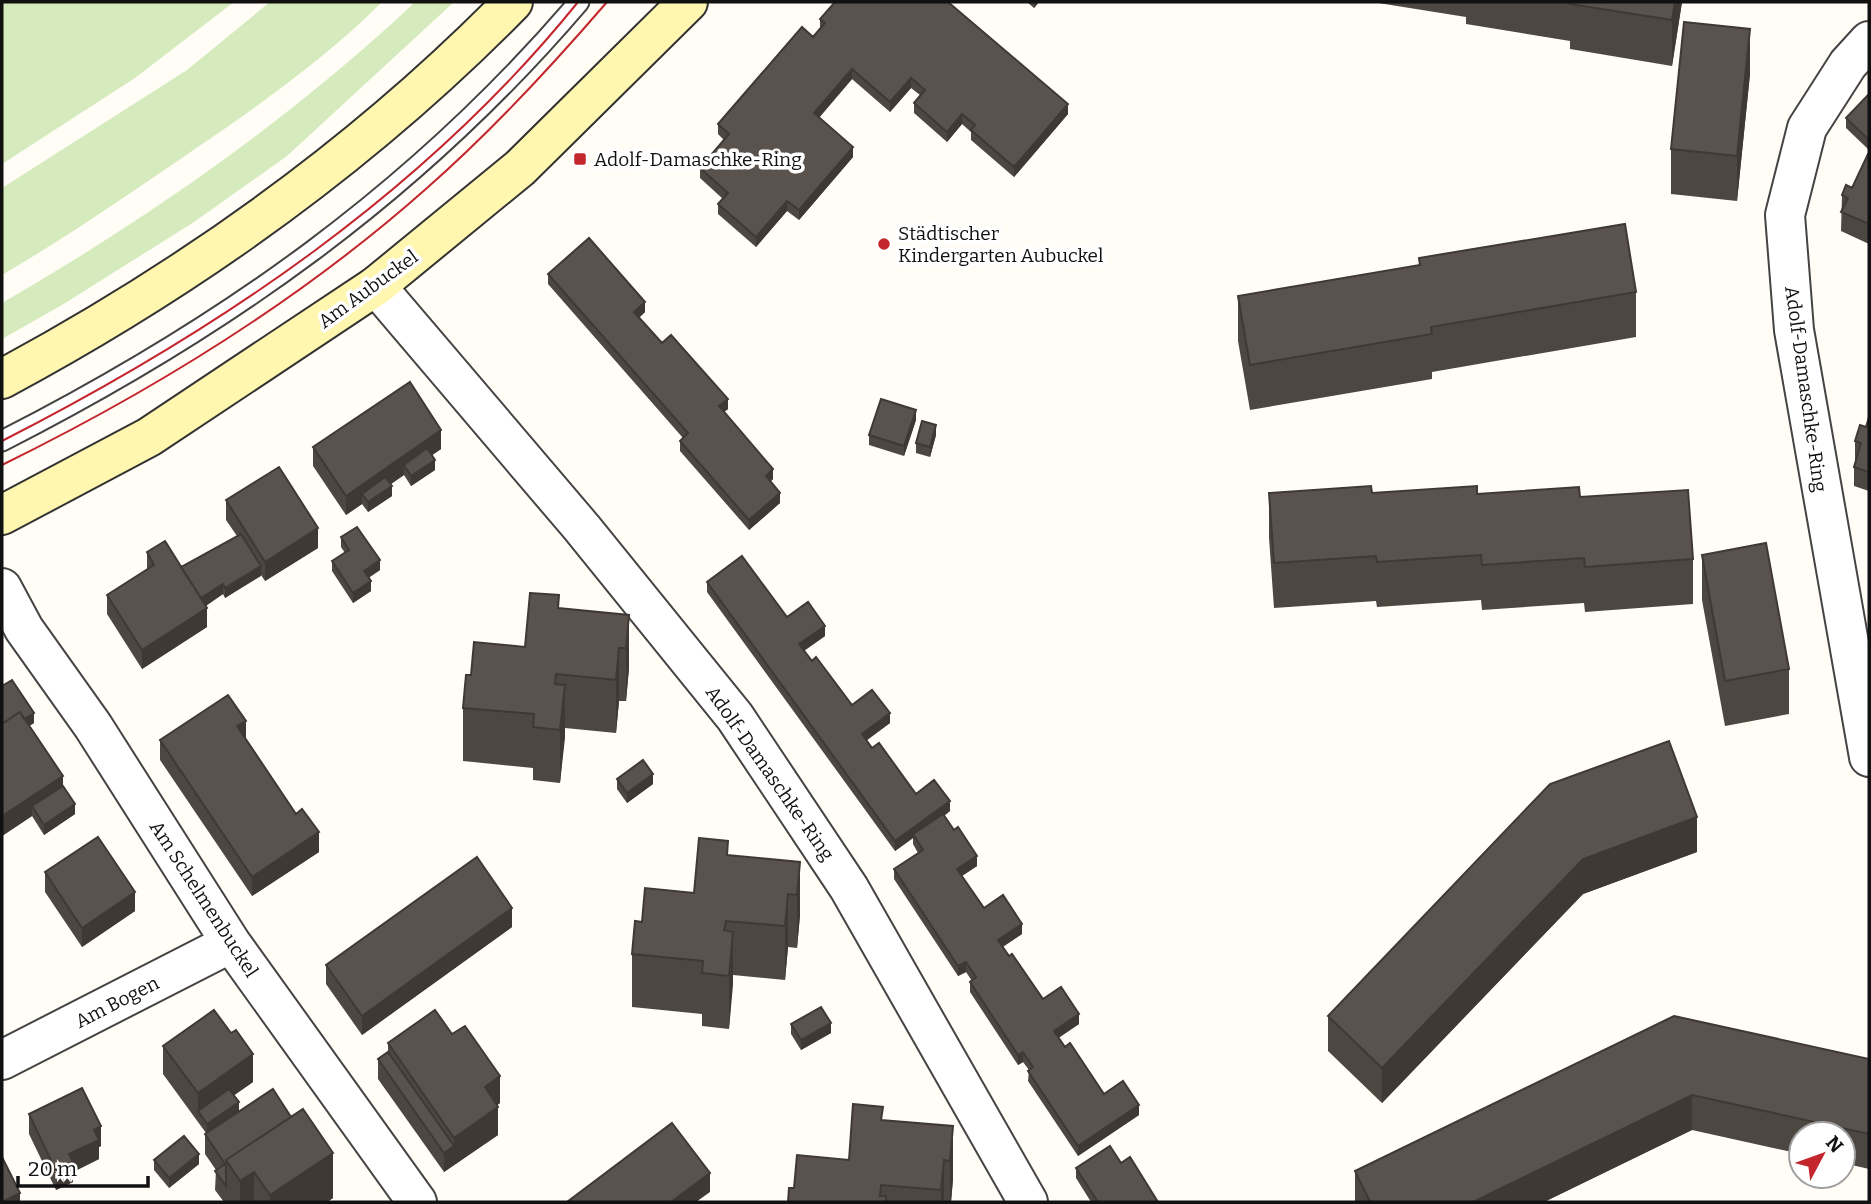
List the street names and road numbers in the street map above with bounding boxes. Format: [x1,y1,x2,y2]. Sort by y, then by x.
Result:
street label: Am Aubuckel [314,245,422,333]
street label: Adolf-Damaschke-Ring [1780,285,1832,494]
street label: Adolf-Damaschke-Ring [701,681,839,865]
street label: Am Schelmenbuckel [145,816,263,982]
street label: Am Bogen [71,971,163,1033]

